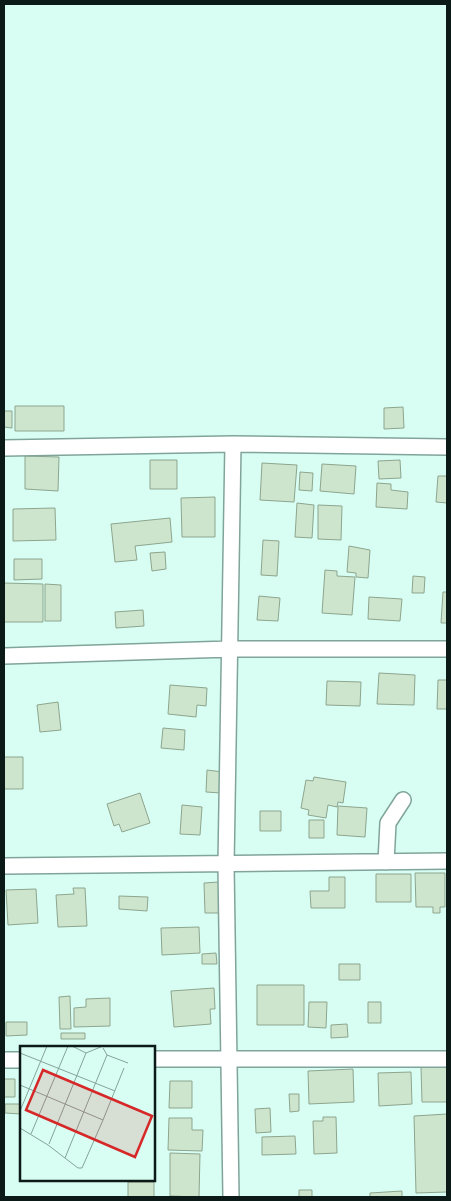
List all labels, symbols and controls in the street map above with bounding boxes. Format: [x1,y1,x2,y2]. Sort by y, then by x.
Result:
inset map [20,1046,155,1181]

